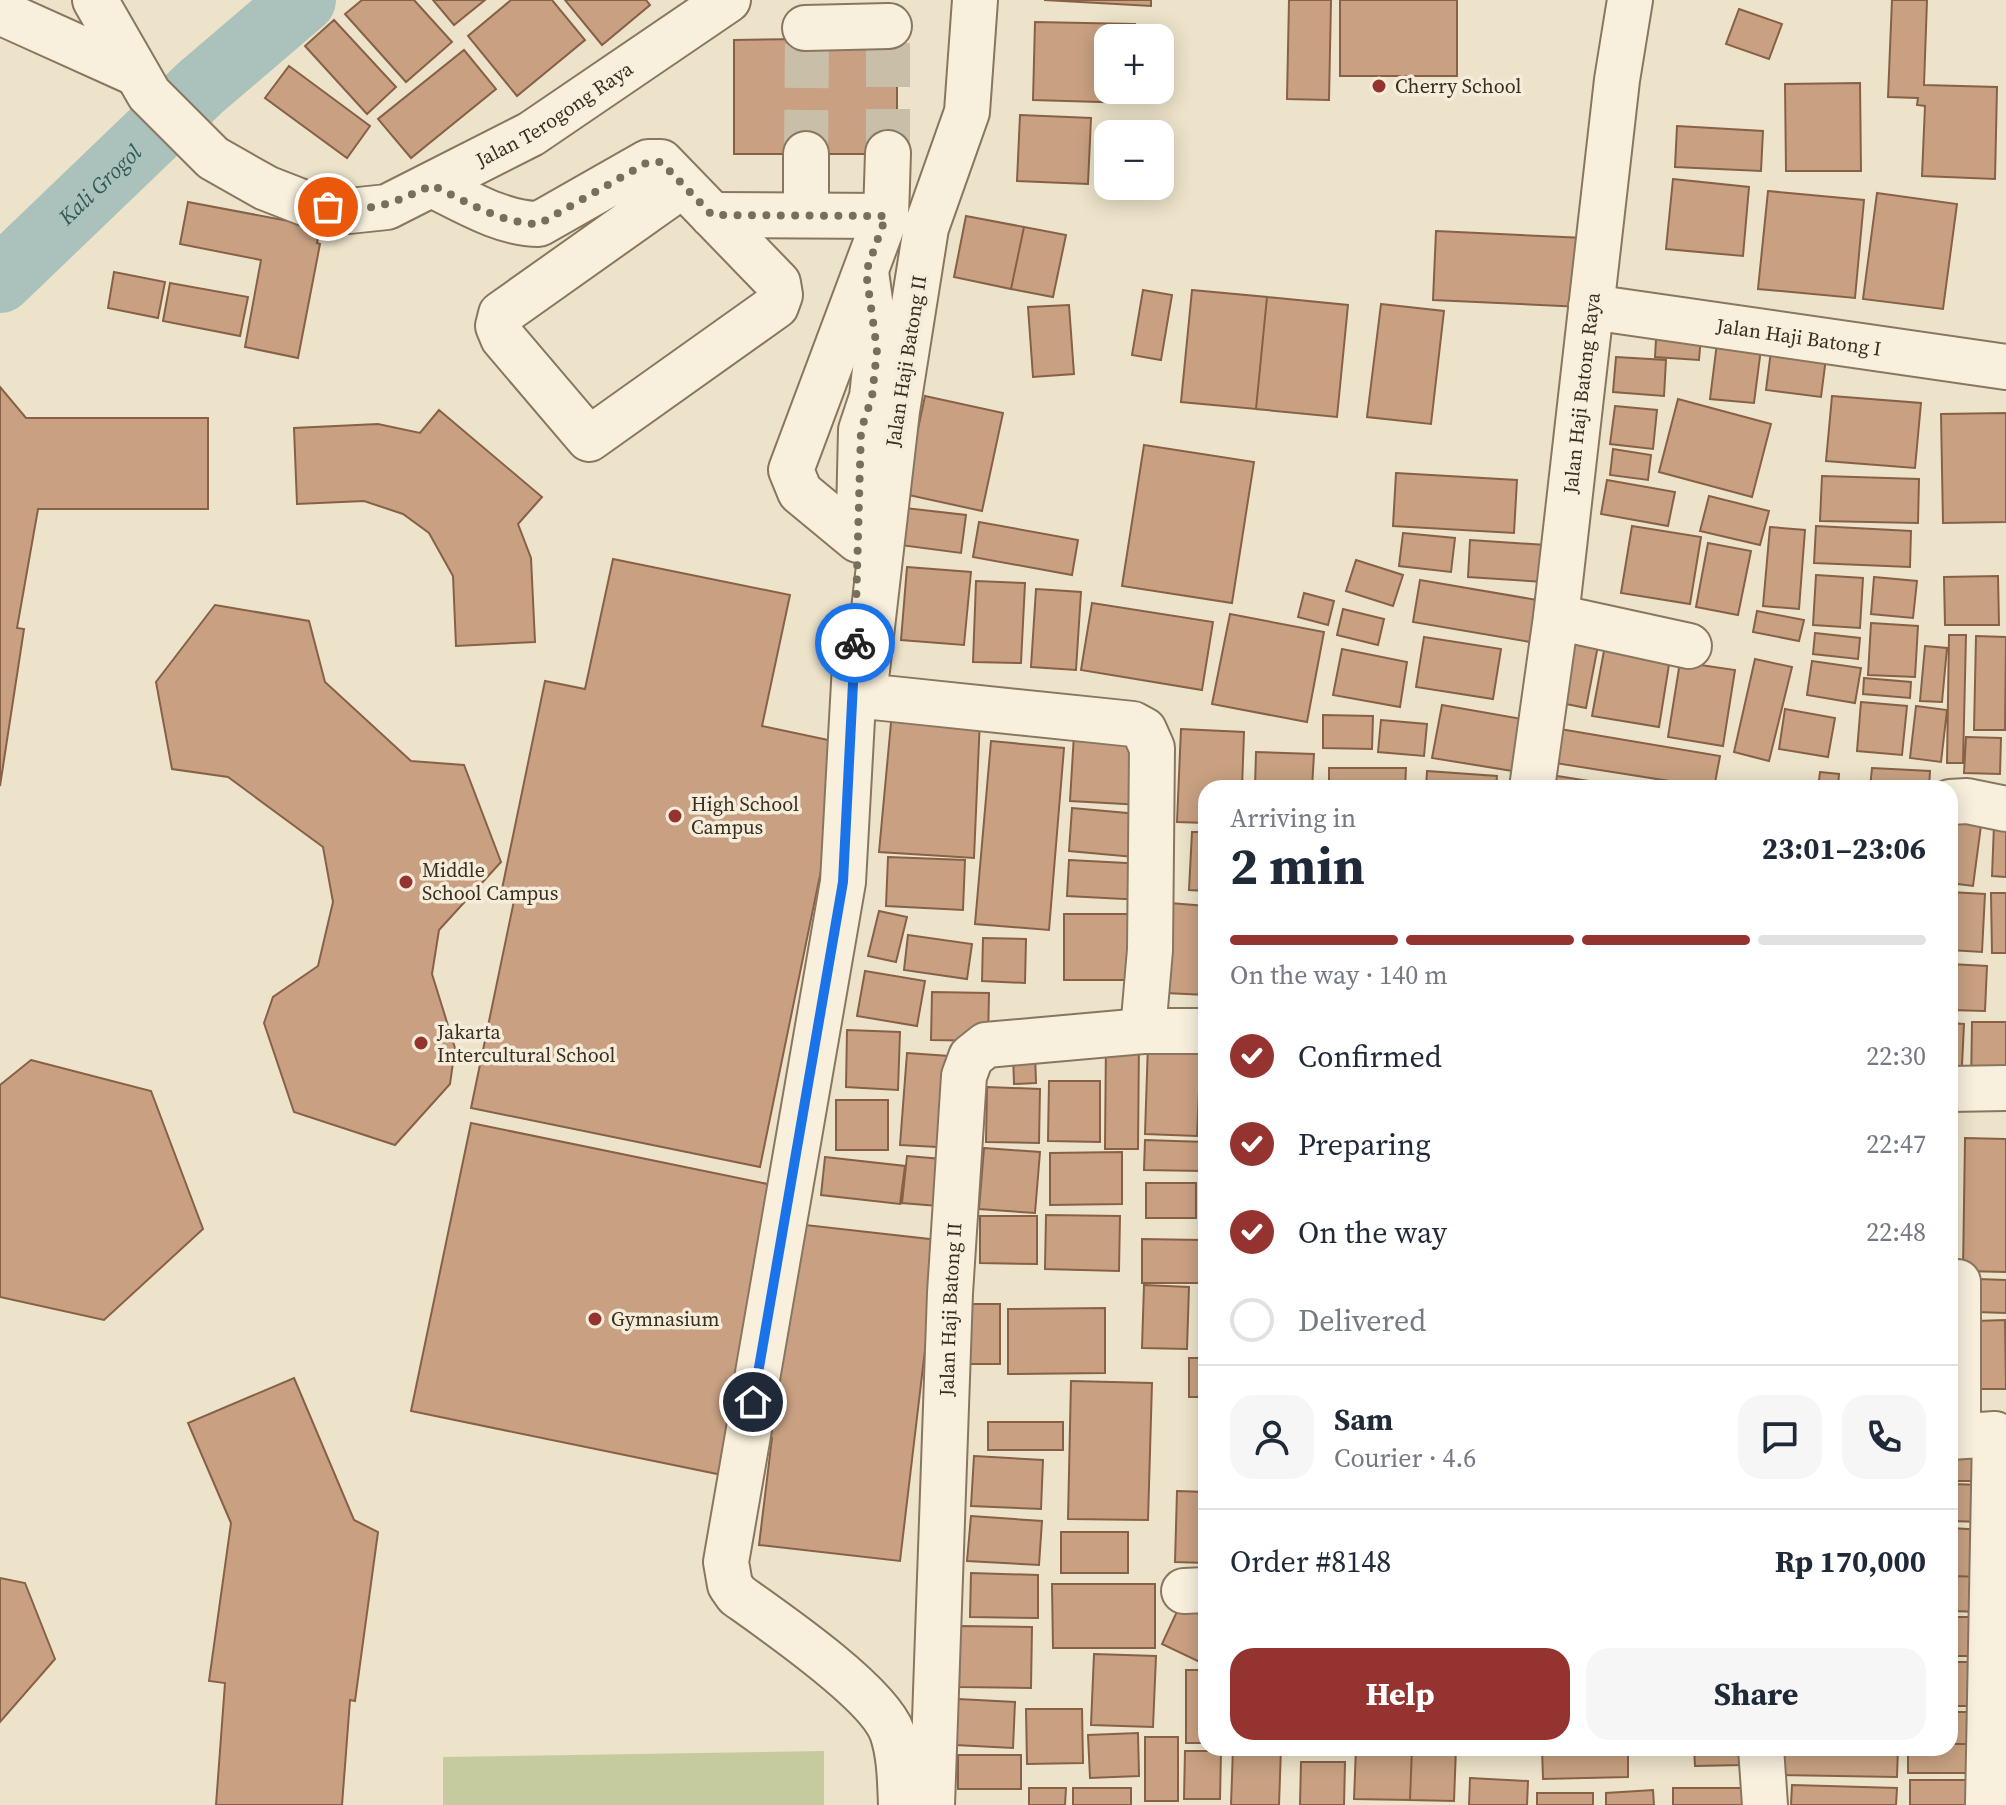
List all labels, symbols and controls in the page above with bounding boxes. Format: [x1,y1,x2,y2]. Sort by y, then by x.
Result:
map controls [1094,24,1174,200]
button: + [1094,24,1174,104]
street label: Jalan Terogong Raya [470,54,639,174]
place label: Cherry School [1395,72,1521,100]
marker: Cherry School [1370,77,1388,95]
button: − [1094,120,1174,200]
water label: Kali Grogol [51,137,148,232]
pin [294,173,362,241]
icon: bag [306,185,350,229]
street label: Jalan Haji Batong II [878,273,933,450]
street label: Jalan Haji Batong Raya [1556,290,1607,496]
street label: Jalan Haji Batong I [1713,311,1883,363]
courier [815,603,895,683]
icon: bike [833,621,877,665]
place label: High School Campus [691,790,799,841]
text: Arriving in [1230,800,1356,836]
marker: High School Campus [666,807,684,825]
text: 23:01–23:06 [1762,828,1926,869]
text: 2 min [1230,830,1365,901]
place label: Middle School Campus [422,856,558,907]
marker: Middle School Campus [397,873,415,891]
text: On the way · 140 m [1230,957,1448,993]
place label: Jakarta Intercultural School [436,1018,616,1069]
marker: Jakarta Intercultural School [412,1034,430,1052]
icon: check [1230,1034,1274,1078]
text: Confirmed [1298,1036,1442,1077]
text: 22:30 [1866,1038,1926,1074]
icon: check [1230,1122,1274,1166]
text: Preparing [1298,1124,1431,1165]
text: 22:47 [1866,1126,1926,1162]
icon: check [1230,1210,1274,1254]
text: On the way [1298,1212,1447,1253]
text: 22:48 [1866,1214,1926,1250]
street label: Jalan Haji Batong II [932,1222,969,1398]
text: Delivered [1298,1300,1426,1341]
place label: Gymnasium [611,1305,720,1333]
marker: Gymnasium [586,1310,604,1328]
pin [719,1368,787,1436]
icon: home [731,1380,775,1424]
button: person [1230,1395,1314,1479]
button: chat [1738,1395,1822,1479]
button: phone [1842,1395,1926,1479]
text: Sam [1334,1399,1393,1440]
text: Courier · 4.6 [1334,1440,1476,1476]
text: Order #8148 [1230,1541,1391,1582]
text: Rp 170,000 [1775,1541,1926,1582]
button: Help [1230,1648,1570,1740]
button: Share [1586,1648,1926,1740]

